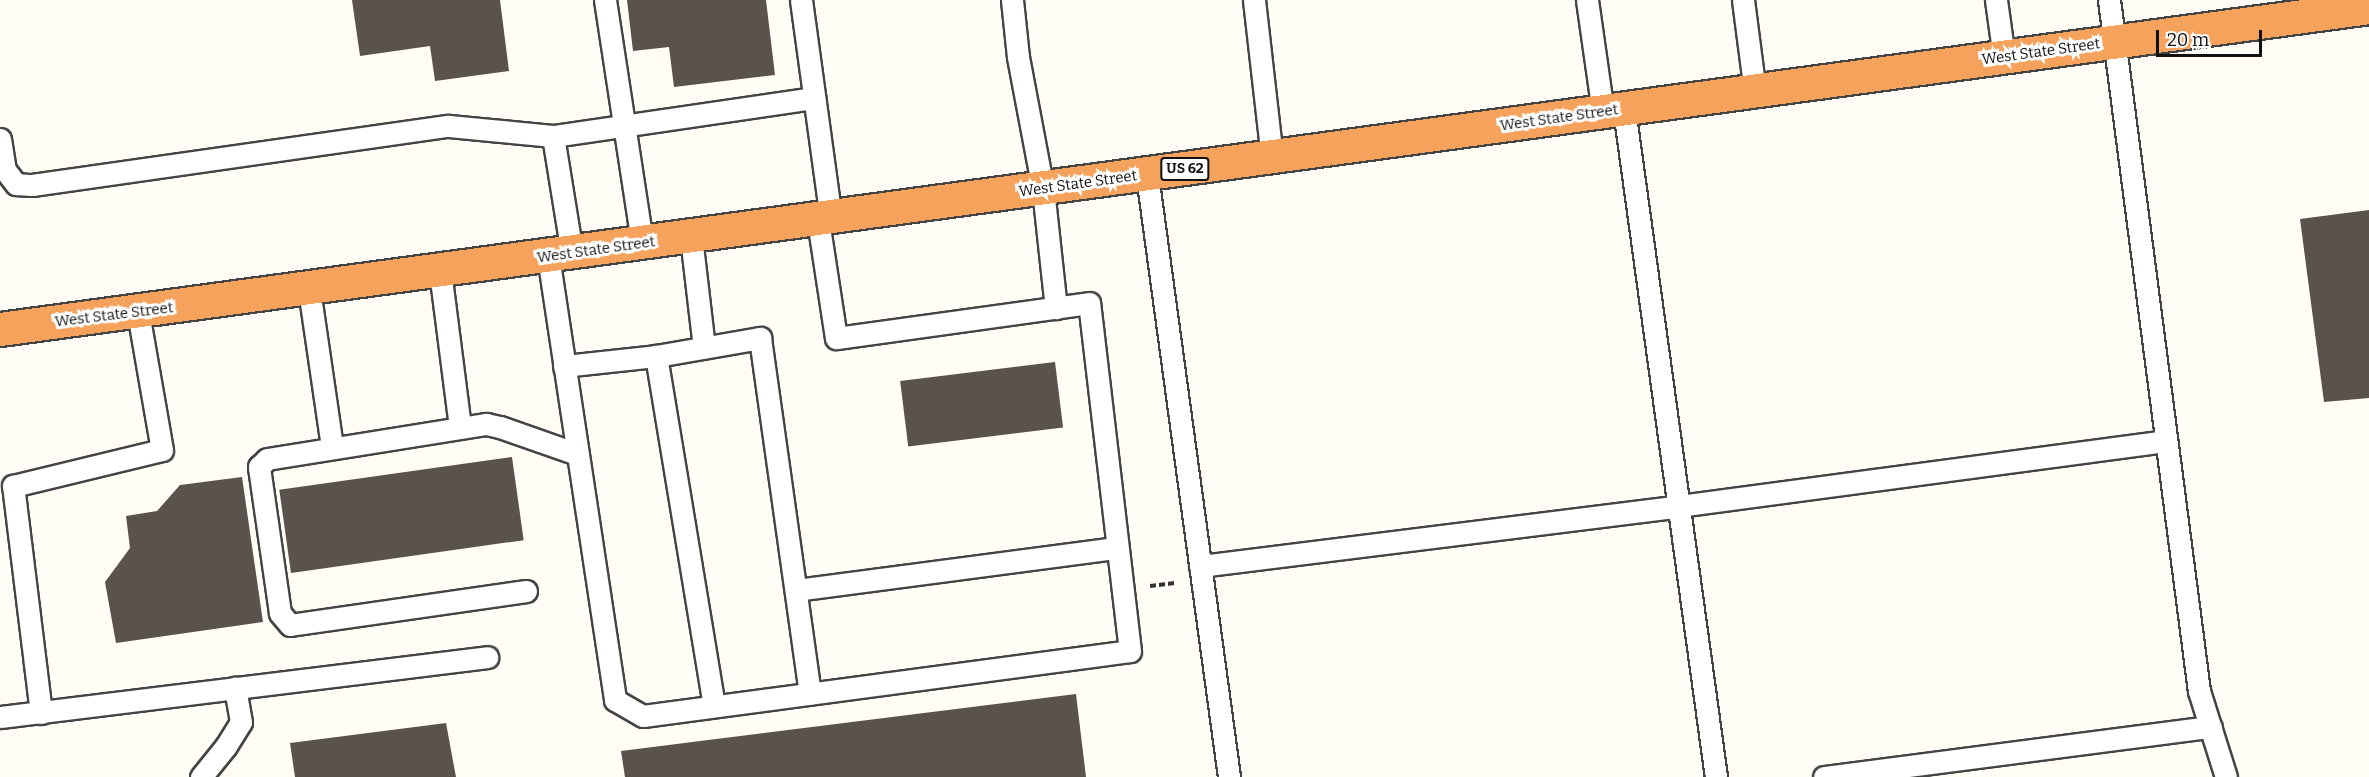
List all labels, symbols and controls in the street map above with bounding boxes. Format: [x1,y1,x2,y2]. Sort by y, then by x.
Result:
scale bar [2159,18,2266,56]
text: 20 m [2167,29,2209,51]
street label: West State Street [1981,35,2101,69]
street label: West State Street [1499,101,1619,135]
road number: US 62 [1160,158,1210,180]
street label: West State Street [1018,167,1138,201]
street label: West State Street [536,233,656,267]
street label: West State Street [54,299,174,331]

